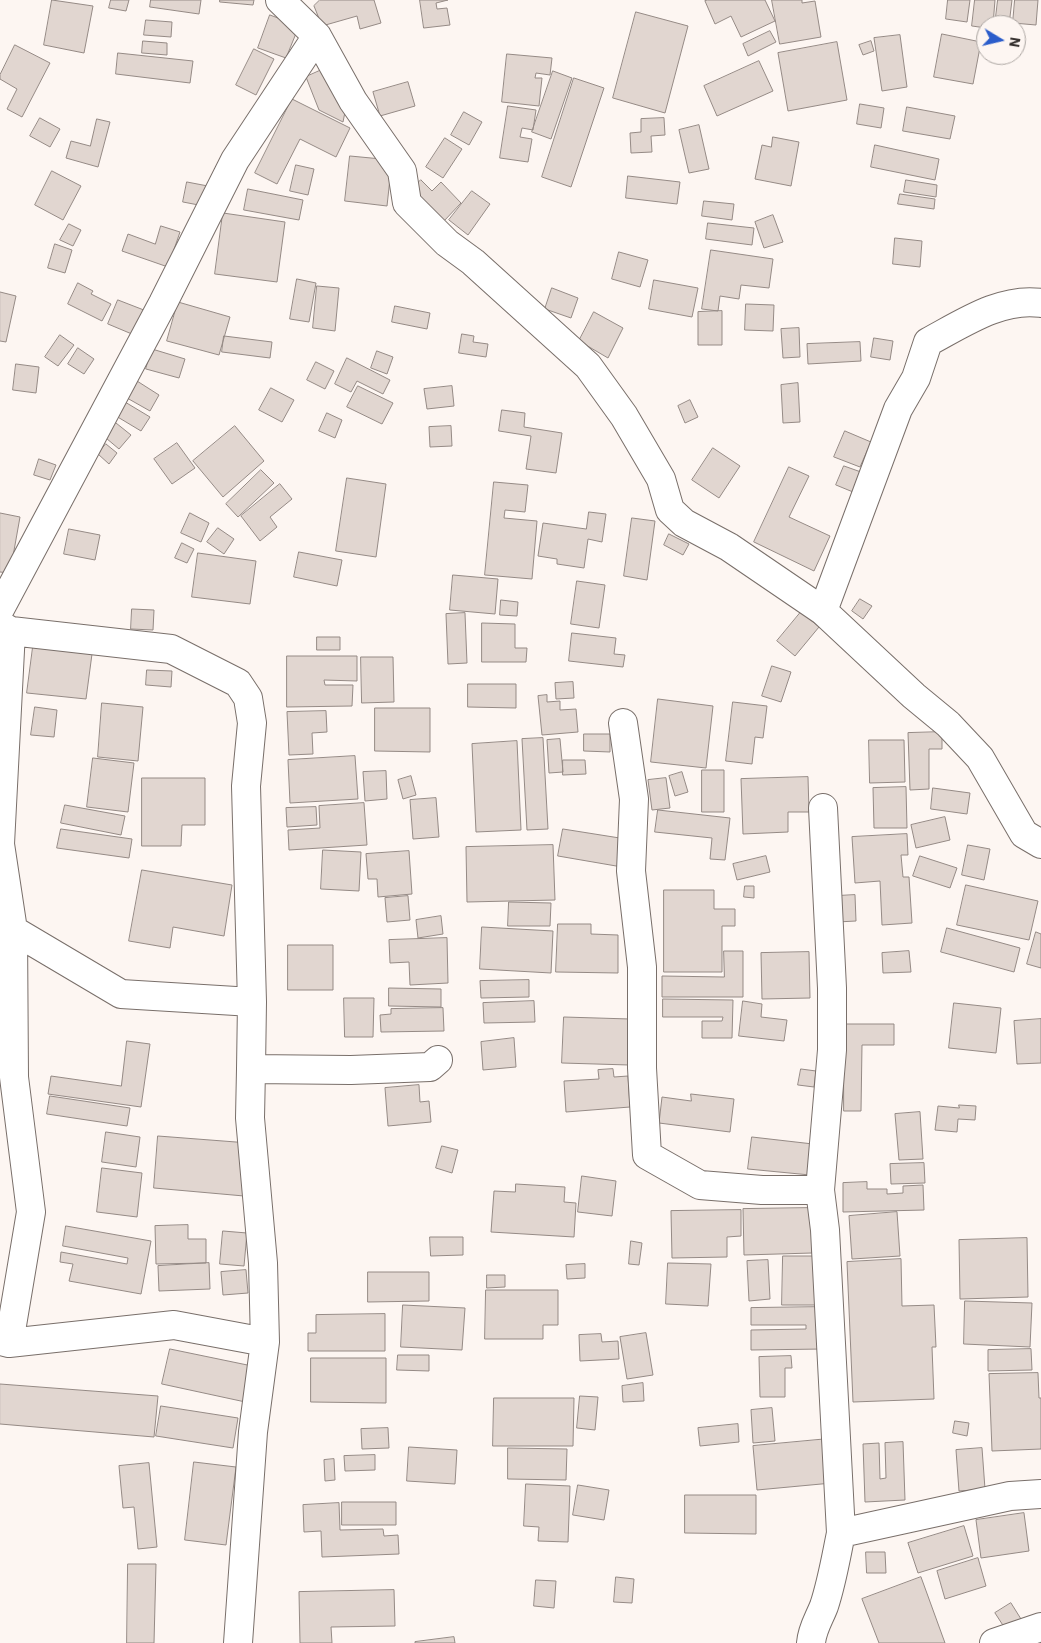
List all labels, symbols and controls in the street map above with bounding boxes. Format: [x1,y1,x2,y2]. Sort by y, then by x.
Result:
north arrow [976,15,1026,65]
text: N [1005,36,1025,49]

